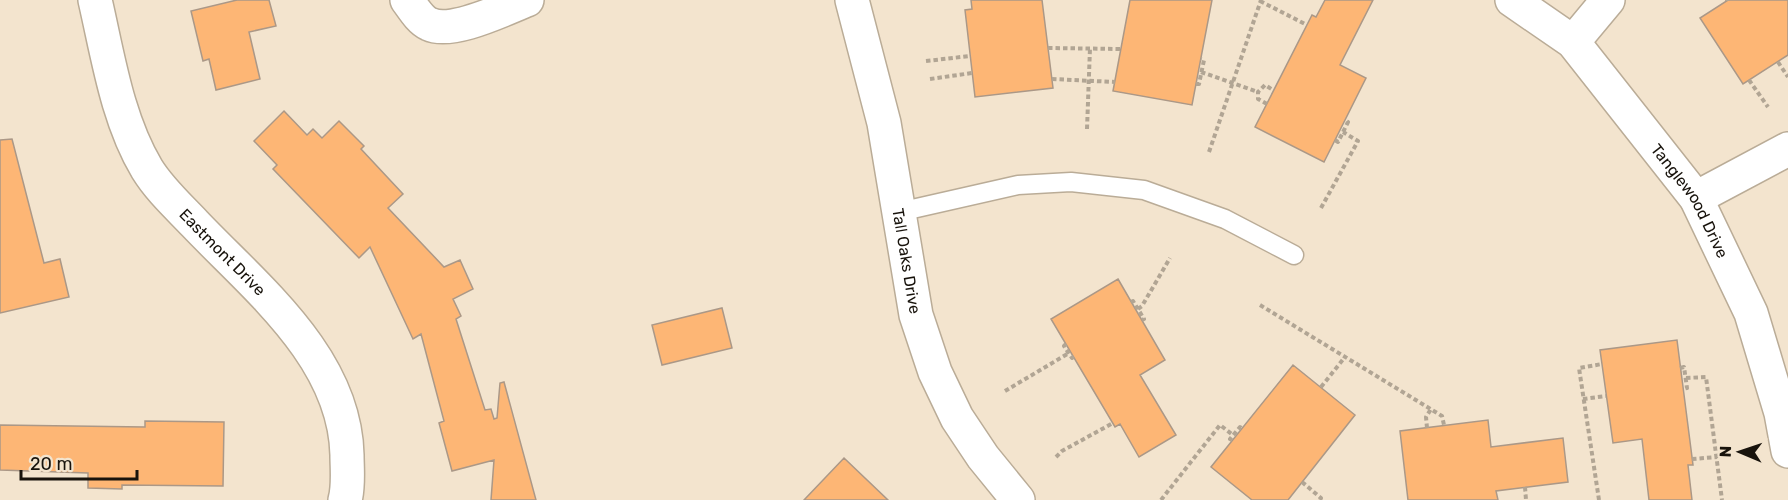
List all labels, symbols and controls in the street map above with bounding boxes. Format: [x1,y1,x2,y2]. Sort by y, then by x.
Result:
street label: Tanglewood Drive [1647,140,1732,261]
street label: Eastmont Drive [175,205,269,300]
street label: Tall Oaks Drive [888,207,925,315]
north arrow [1710,422,1770,482]
scale bar [21,443,136,481]
text: N [1716,445,1735,458]
text: 20 m [30,453,72,475]

